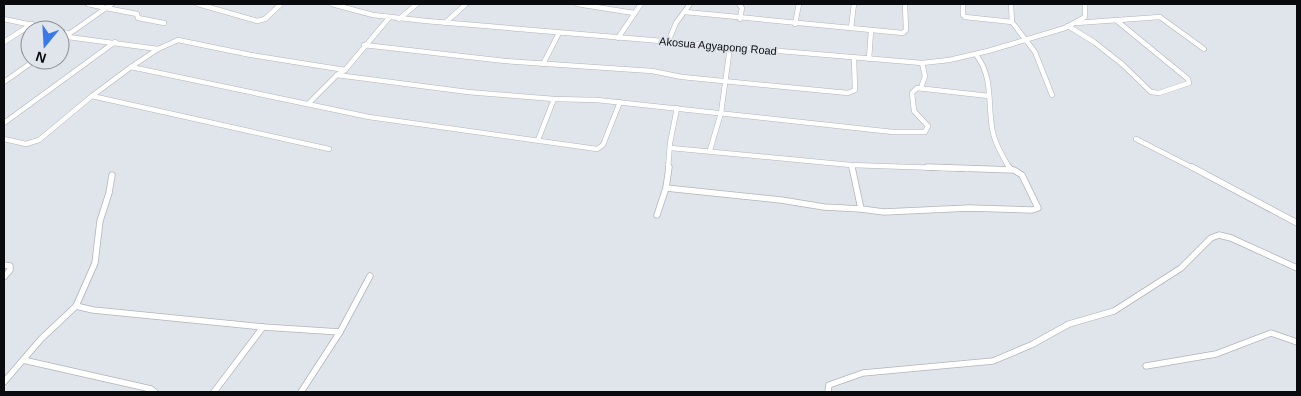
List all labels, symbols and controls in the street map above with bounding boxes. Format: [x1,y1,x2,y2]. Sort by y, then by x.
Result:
north arrow [20,20,70,70]
street label: Akosua Agyapong Road [659,35,777,57]
text: N [34,48,48,67]

